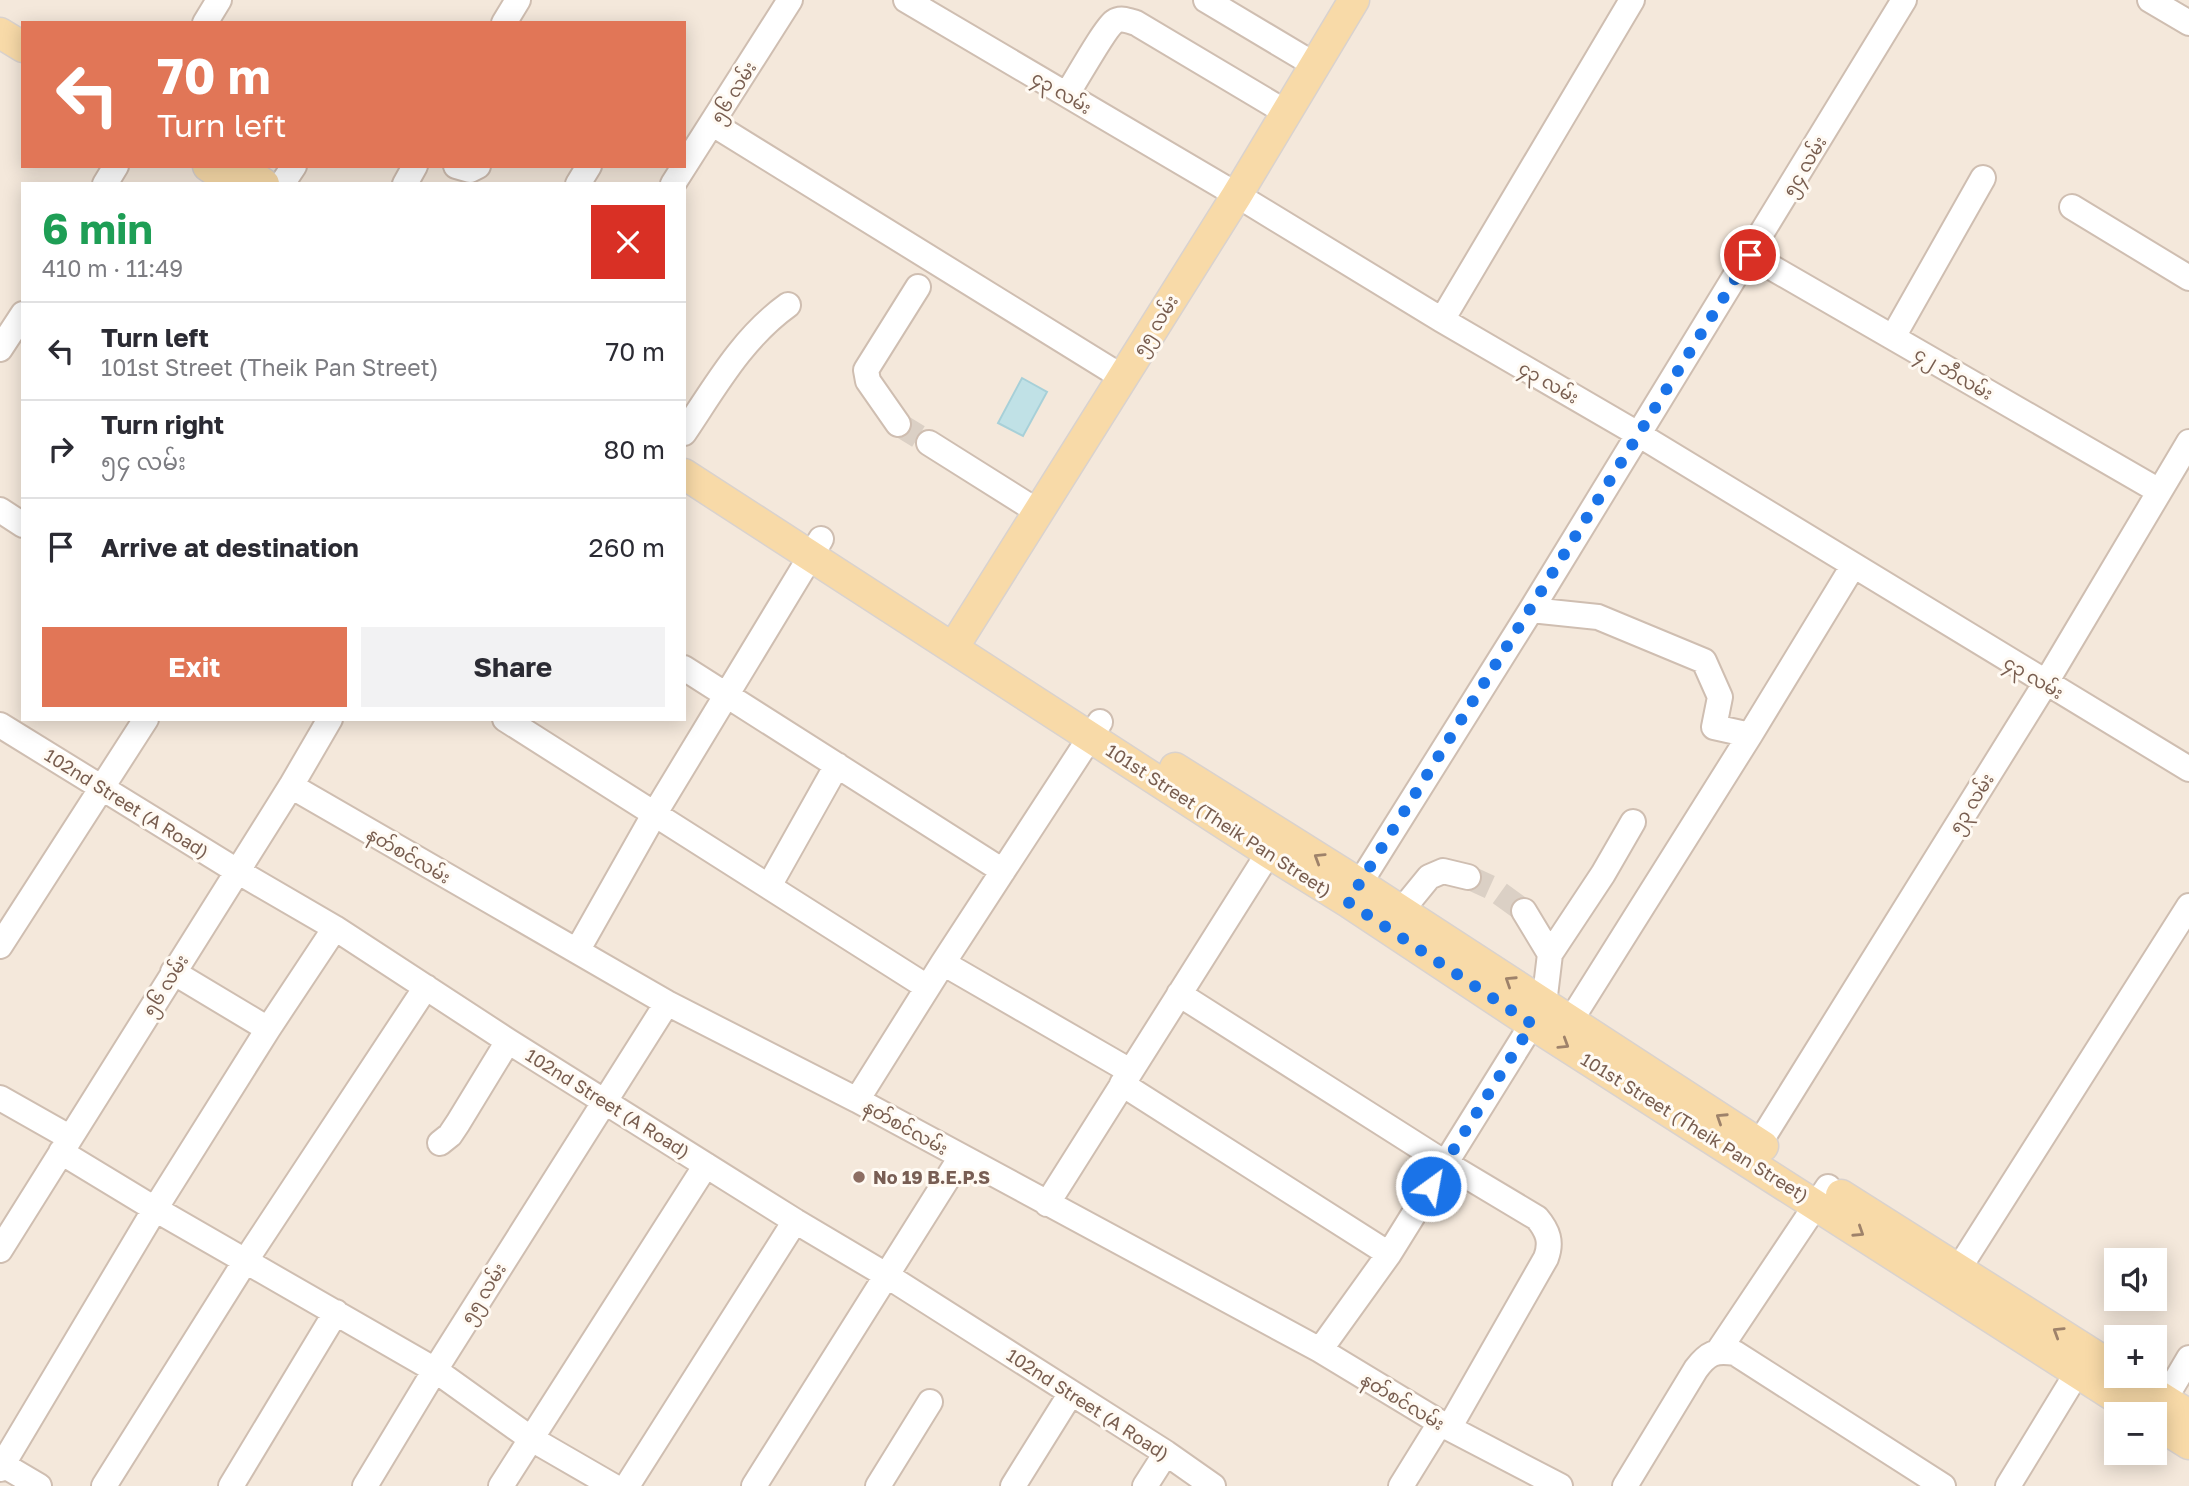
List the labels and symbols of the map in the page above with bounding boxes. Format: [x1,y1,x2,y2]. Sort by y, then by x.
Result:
street label: ၅၆ လမ်း [705,57,765,129]
street label: ၄၃ လမ်း [1026,65,1096,123]
street label: ၅၄ လမ်း [1777,131,1835,203]
pin [1720,225,1780,285]
street label: ၅၅ လမ်း [1127,290,1186,362]
street label: ၄၂ ဘီလမ်း [1908,340,1998,409]
street label: ၄၃ လမ်း [1513,355,1583,412]
street label: ၄၃ လမ်း [1998,650,2068,708]
street label: 101st Street (Theik Pan Street) [1102,739,1336,901]
street label: 102nd Street (A Road) [41,744,213,862]
street label: ၅၃ လမ်း [1943,768,2002,840]
street label: နတ်စင်လမ်း [361,821,455,892]
one-way arrow [1313,853,1326,866]
street label: ၅၆ လမ်း [137,950,197,1022]
one-way arrow [1505,977,1518,989]
one-way arrow [1556,1036,1569,1049]
street label: 102nd Street (A Road) [522,1044,694,1162]
street label: 101st Street (Theik Pan Street) [1577,1048,1813,1206]
street label: နတ်စင်လမ်း [858,1094,952,1164]
one-way arrow [1716,1114,1729,1127]
position arrow [1394,1149,1468,1223]
place label: No 19 B.E.P.S [873,1166,990,1188]
marker: No 19 B.E.P.S [851,1169,867,1185]
one-way arrow [1852,1223,1865,1236]
street label: ၅၅ လမ်း [455,1258,514,1330]
one-way arrow [2053,1328,2066,1341]
street label: 102nd Street (A Road) [1003,1343,1173,1465]
street label: နတ်စင်လမ်း [1355,1367,1449,1439]

